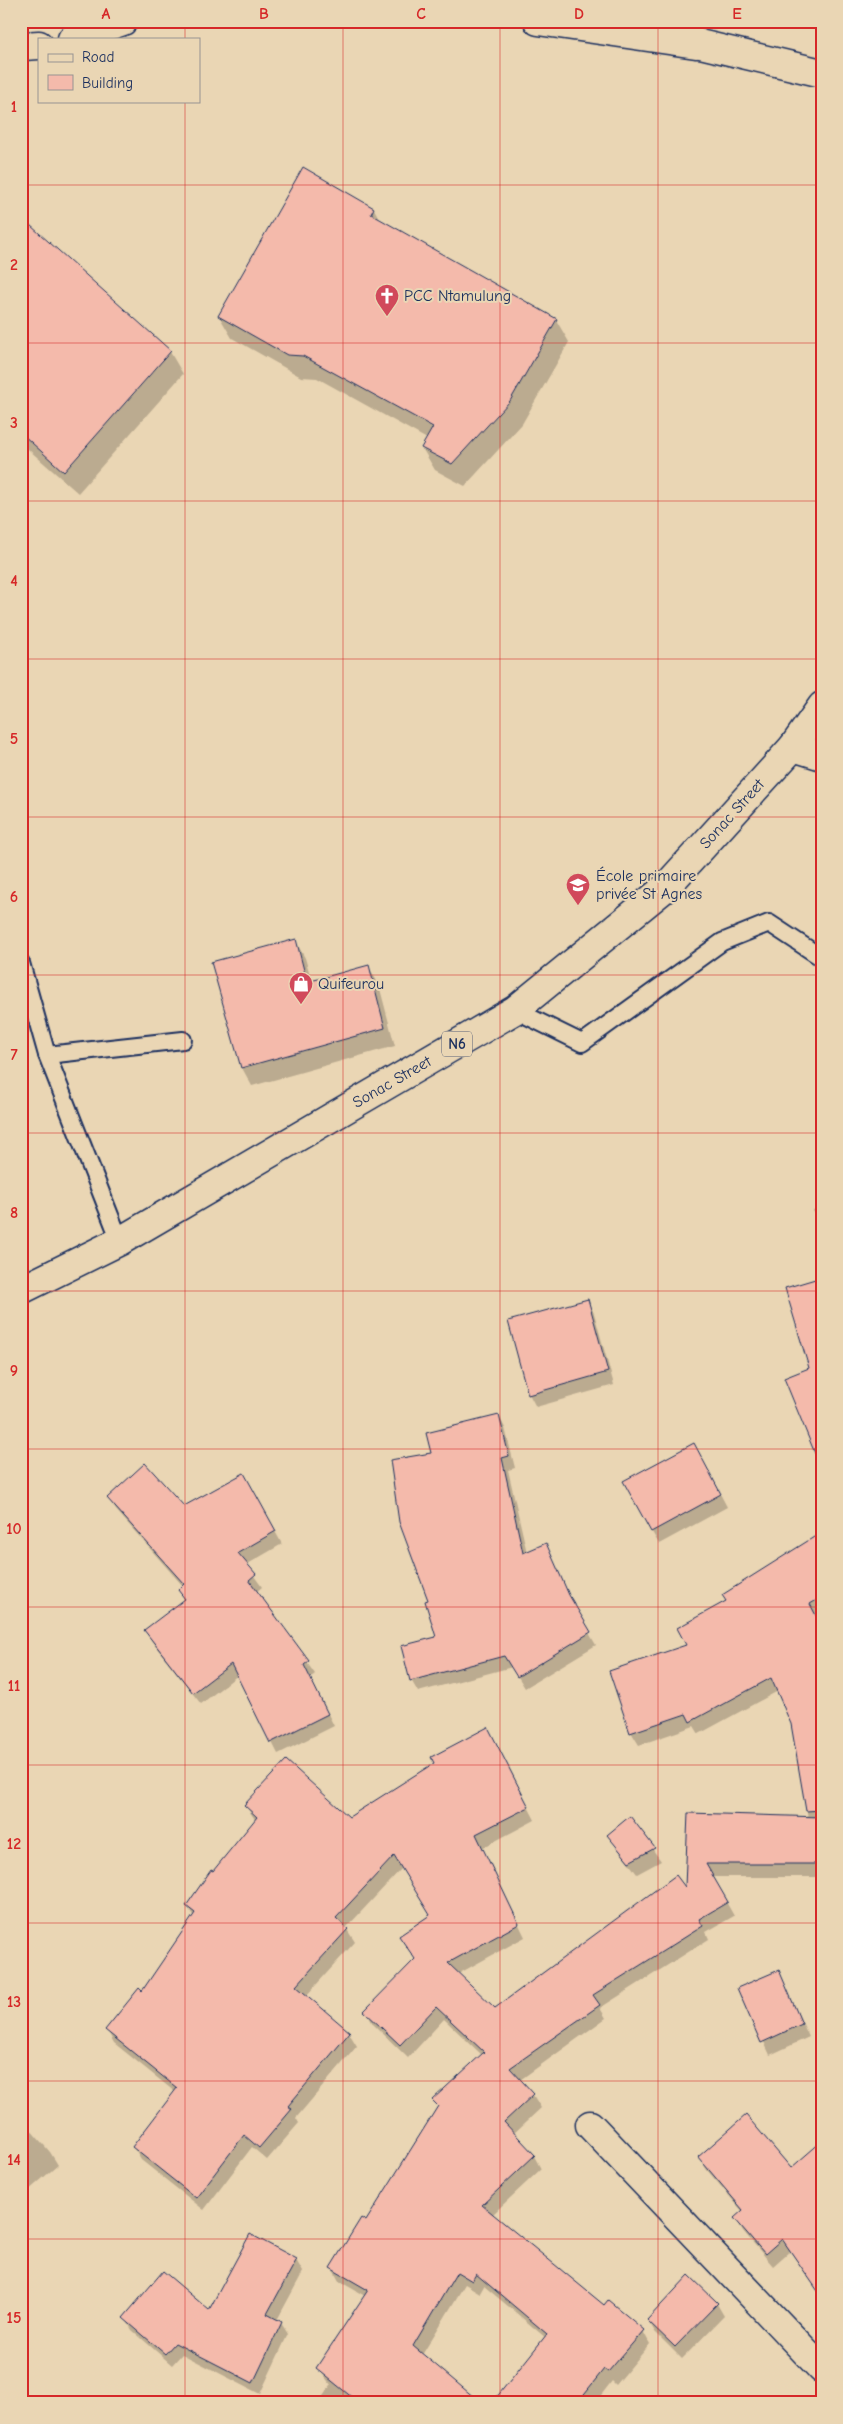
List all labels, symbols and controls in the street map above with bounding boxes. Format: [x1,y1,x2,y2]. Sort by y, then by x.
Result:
text: A [102,5,111,23]
text: B [259,5,269,23]
text: C [416,5,426,23]
text: D [574,5,584,23]
text: E [732,5,742,23]
legend [38,38,200,102]
text: Road [82,48,114,66]
text: Building [82,74,133,92]
text: 1 [11,98,17,116]
text: 2 [10,256,18,274]
church icon: PCC Ntamulung [374,283,400,317]
place label: PCC Ntamulung [404,287,511,305]
text: 3 [10,414,18,432]
text: 4 [10,572,18,590]
text: 5 [10,730,18,748]
street label: Sonac Street [696,775,768,853]
place label: École primaire privée St Agnes [596,866,703,903]
school or university icon: École primaire privée St Agnes [565,872,591,906]
text: 6 [10,888,18,906]
shop icon: Quifeurou [288,971,314,1005]
place label: Quifeurou [318,975,384,993]
road number: N6 [442,1032,472,1056]
text: 7 [10,1046,18,1064]
street label: Sonac Street [350,1052,435,1112]
text: 8 [10,1204,18,1222]
text: 9 [10,1362,18,1380]
text: 10 [6,1520,22,1538]
text: 11 [8,1677,20,1695]
text: 12 [7,1835,21,1853]
text: 13 [7,1993,21,2011]
text: 14 [7,2151,21,2169]
text: 15 [7,2309,21,2327]

